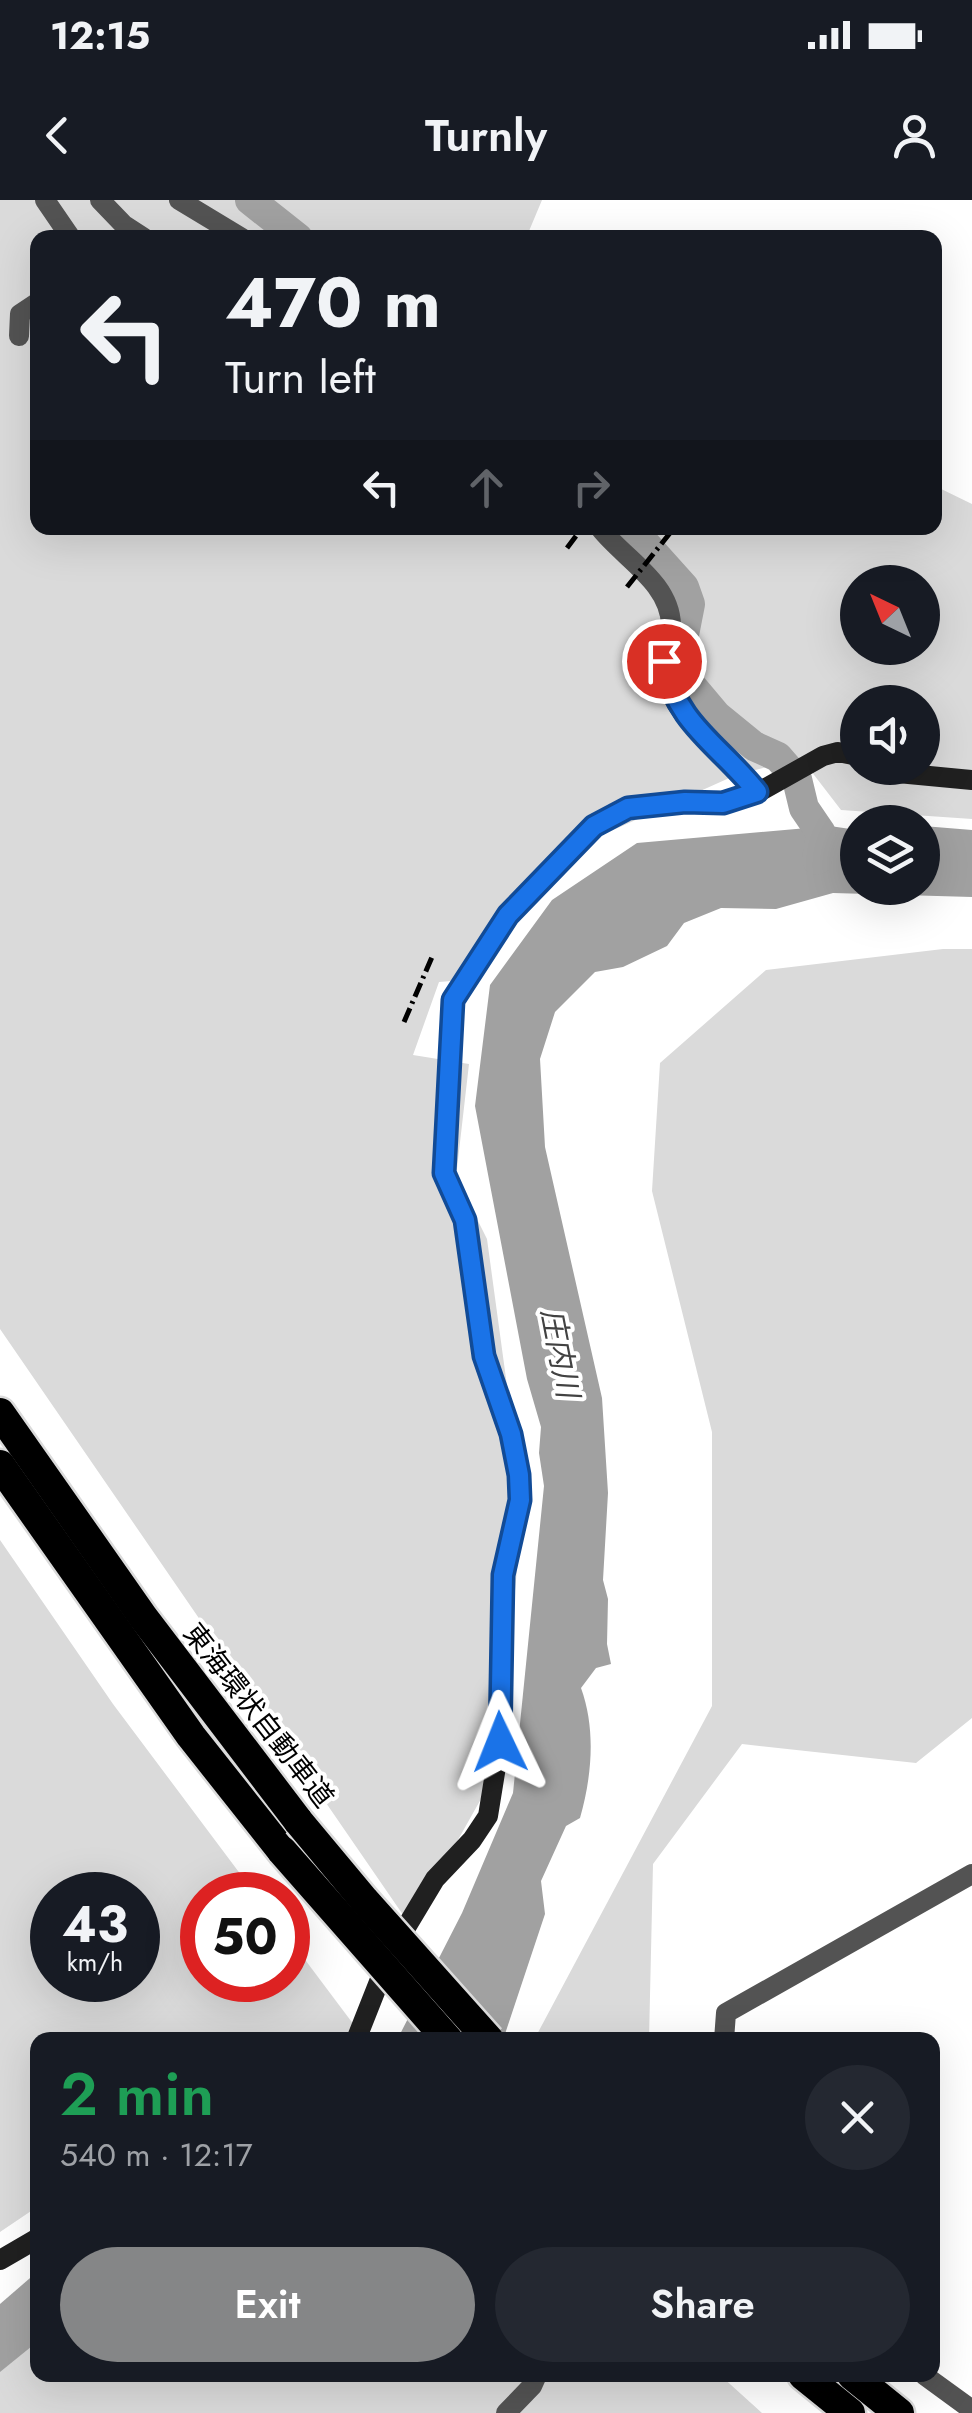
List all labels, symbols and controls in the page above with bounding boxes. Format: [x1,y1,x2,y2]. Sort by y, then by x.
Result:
text: 12:15 [50,8,150,63]
text: Turnly [425,103,547,168]
icon: back [30,108,85,163]
icon: person [887,108,942,163]
text: 470 m [225,252,441,353]
icon: left [60,270,190,400]
text: Turn left [225,345,376,410]
icon: left [354,460,409,515]
icon: ahead [459,460,514,515]
icon: right [564,460,619,515]
north arrow [840,565,940,665]
map controls [840,565,940,905]
pin [622,619,707,704]
icon: arrive [637,634,692,689]
button: sound [840,685,940,785]
button: layers [840,805,940,905]
water label: 庄内川 [531,1305,591,1404]
street label: 東海環状自動車道 [173,1614,344,1816]
position arrow [448,1690,552,1794]
speed limit sign: 50 [180,1872,310,2002]
text: 43 [62,1888,128,1961]
text: km/h [67,1944,123,1980]
text: 2 min [60,2051,214,2138]
button: close [805,2065,910,2170]
text: 540 m · 12:17 [60,2132,253,2178]
button: Exit [60,2247,475,2362]
button: Share [495,2247,910,2362]

